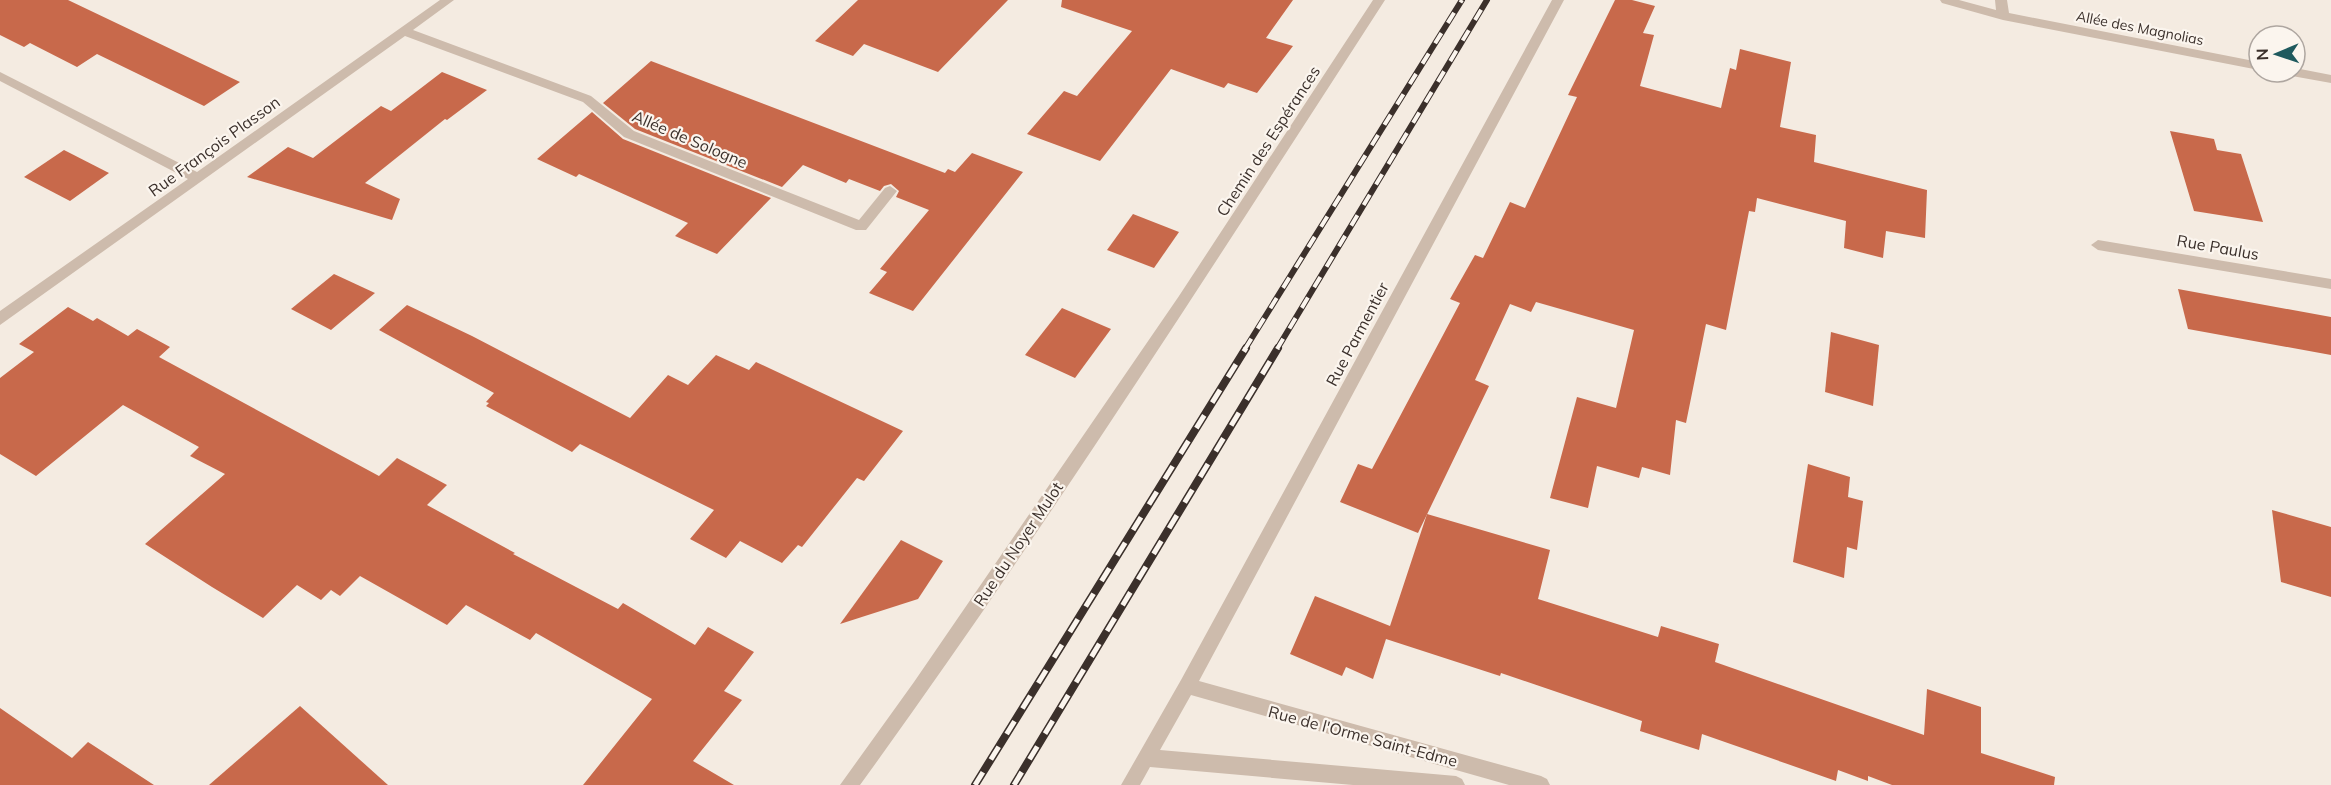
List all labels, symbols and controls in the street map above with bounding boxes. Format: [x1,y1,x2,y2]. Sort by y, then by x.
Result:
street label: Allée des Magnolias [2075,7,2205,49]
north arrow [2247,24,2307,84]
text: N [2252,48,2272,61]
street label: Chemin des Espérances [1212,62,1324,220]
street label: Rue François Plasson [144,92,284,200]
street label: Allée de Sologne [629,106,751,172]
street label: Rue Paulus [2175,230,2261,264]
street label: Rue Parmentier [1321,279,1393,389]
street label: Rue du Noyer Mulot [969,478,1067,610]
street label: Rue de l'Orme Saint-Edme [1266,701,1460,771]

